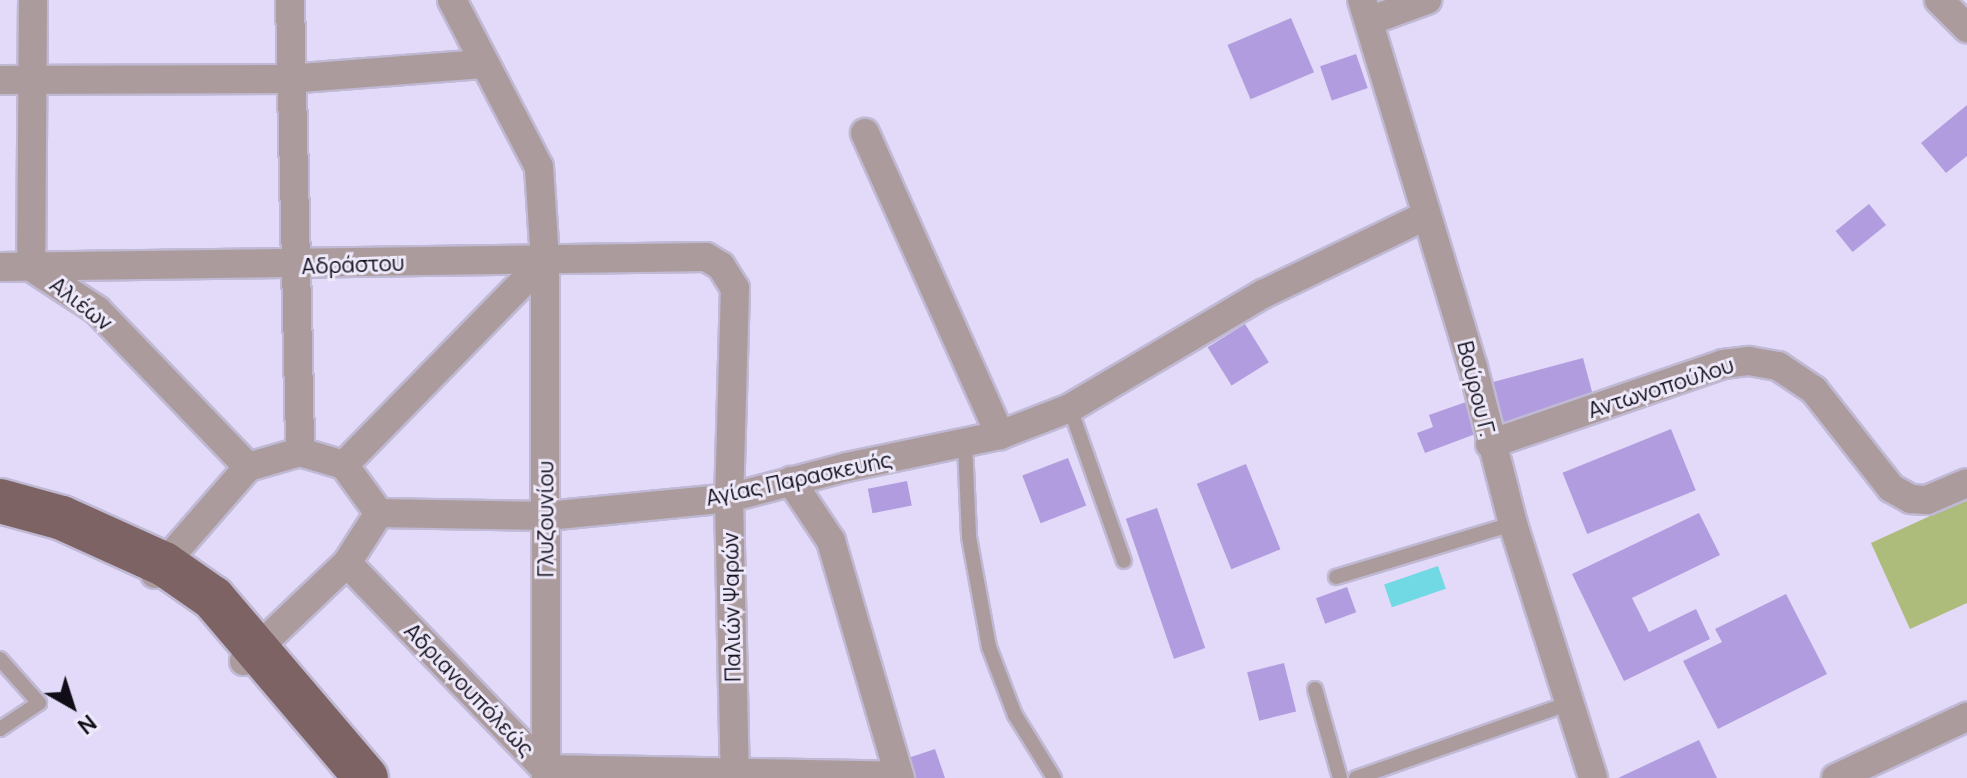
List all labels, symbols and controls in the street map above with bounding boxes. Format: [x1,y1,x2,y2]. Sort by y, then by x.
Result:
street label: Αδράστου [301,250,405,280]
street label: Αλιέων [45,271,117,337]
street label: Βούρου Γ. [1451,338,1501,440]
street label: Αντωνοπούλου [1585,352,1737,424]
street label: Αγίας Παρασκευής [703,446,895,512]
street label: Γλυζουνίου [533,461,559,577]
street label: Παλιών Ψαρών [717,532,747,682]
street label: Αδριανουπόλεώς [399,618,539,762]
north arrow [32,666,112,746]
text: N [72,708,103,741]

